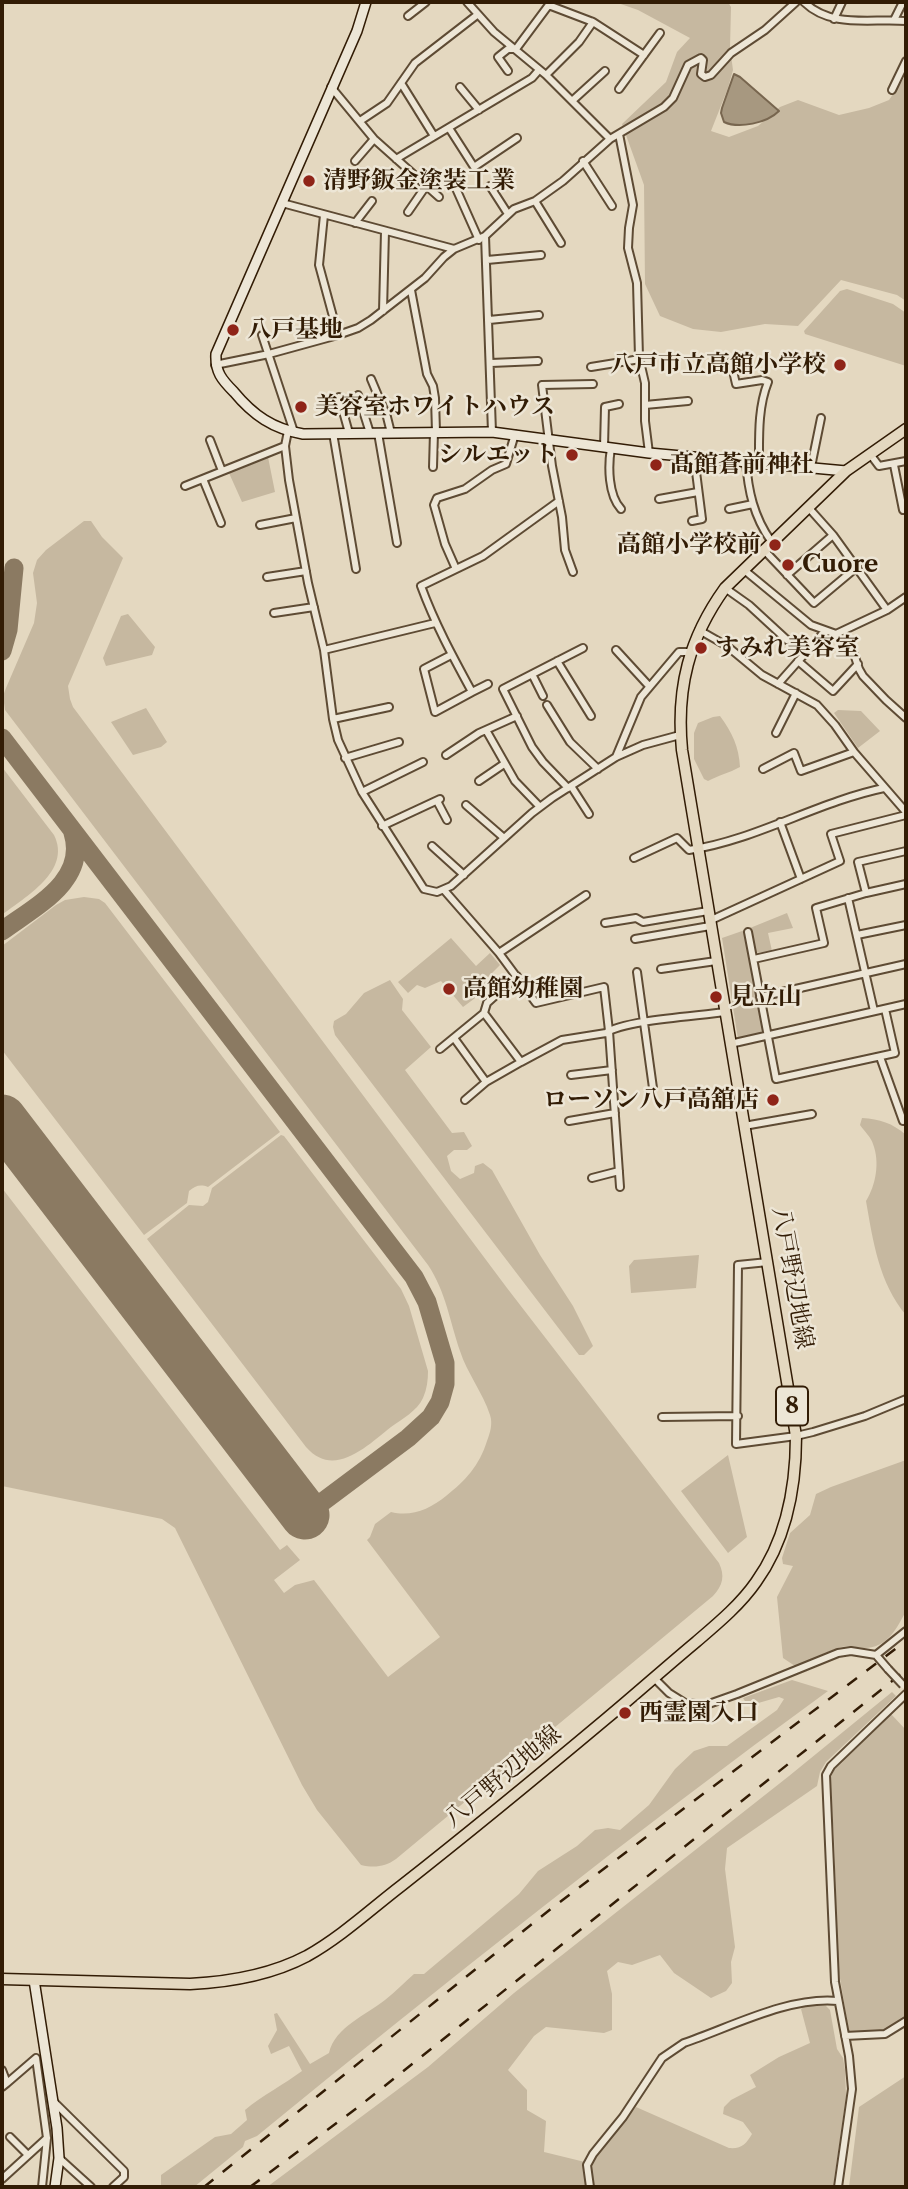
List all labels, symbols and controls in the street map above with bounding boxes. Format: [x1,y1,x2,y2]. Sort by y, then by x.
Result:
place label: 清野鈑金塗装工業 [323,167,515,195]
marker: 清野鈑金塗装工業 [301,173,317,189]
place label: 八戸基地 [247,316,343,344]
marker: 八戸基地 [225,322,241,338]
place label: 八戸市立高館小学校 [610,351,826,379]
marker: 八戸市立高館小学校 [832,357,848,373]
place label: 美容室ホワイトハウス [315,393,555,421]
marker: 美容室ホワイトハウス [293,399,309,415]
place label: シルエット [438,441,558,469]
marker: シルエット [564,447,580,463]
place label: 髙館蒼前神社 [670,451,814,479]
marker: 髙館蒼前神社 [648,457,664,473]
place label: 高館小学校前 [617,531,761,559]
marker: 高館小学校前 [767,537,783,553]
place label: Cuore [802,551,878,579]
marker: Cuore [780,557,796,573]
place label: すみれ美容室 [715,634,859,662]
marker: すみれ美容室 [693,640,709,656]
place label: 高館幼稚園 [463,975,583,1003]
marker: 高館幼稚園 [441,981,457,997]
place label: 見立山 [730,983,802,1011]
marker: 見立山 [708,989,724,1005]
place label: ローソン八戸高舘店 [543,1086,759,1114]
marker: ローソン八戸高舘店 [765,1092,781,1108]
street label: 八戸野辺地線 [765,1205,819,1351]
road number: 8 [776,1386,808,1426]
place label: 西霊園入口 [639,1699,759,1727]
marker: 西霊園入口 [617,1705,633,1721]
street label: 八戸野辺地線 [439,1720,567,1834]

